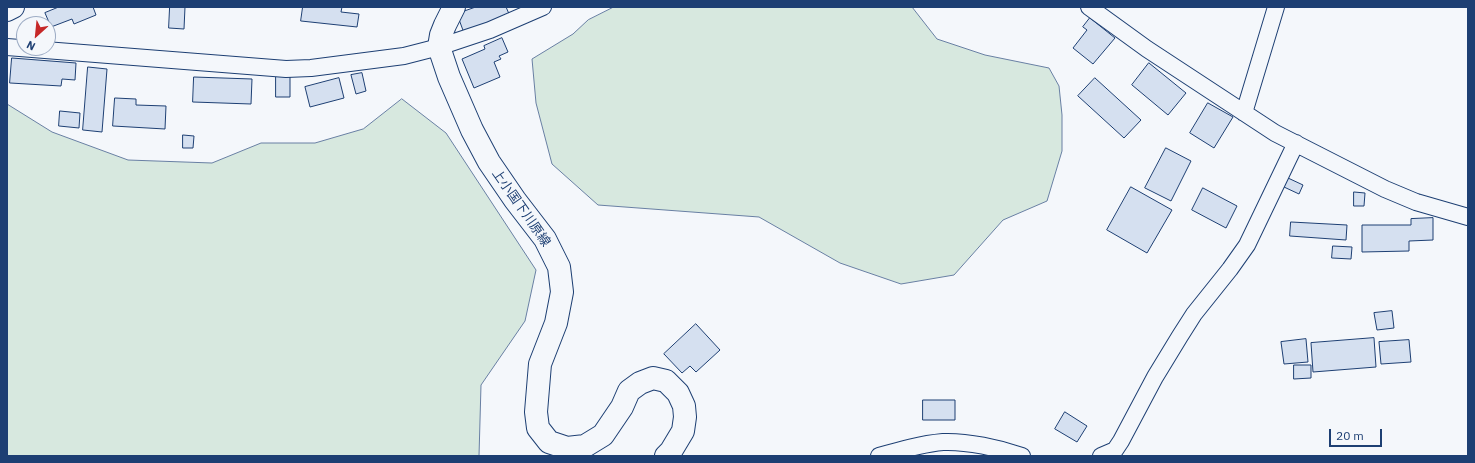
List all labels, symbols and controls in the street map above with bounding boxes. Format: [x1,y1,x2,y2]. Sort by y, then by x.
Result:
north arrow [16,16,56,56]
text: N [24,38,38,54]
street label: 上小国下川原線 [489,166,553,250]
scale bar [1331,421,1384,447]
text: 20 m [1336,428,1364,443]

